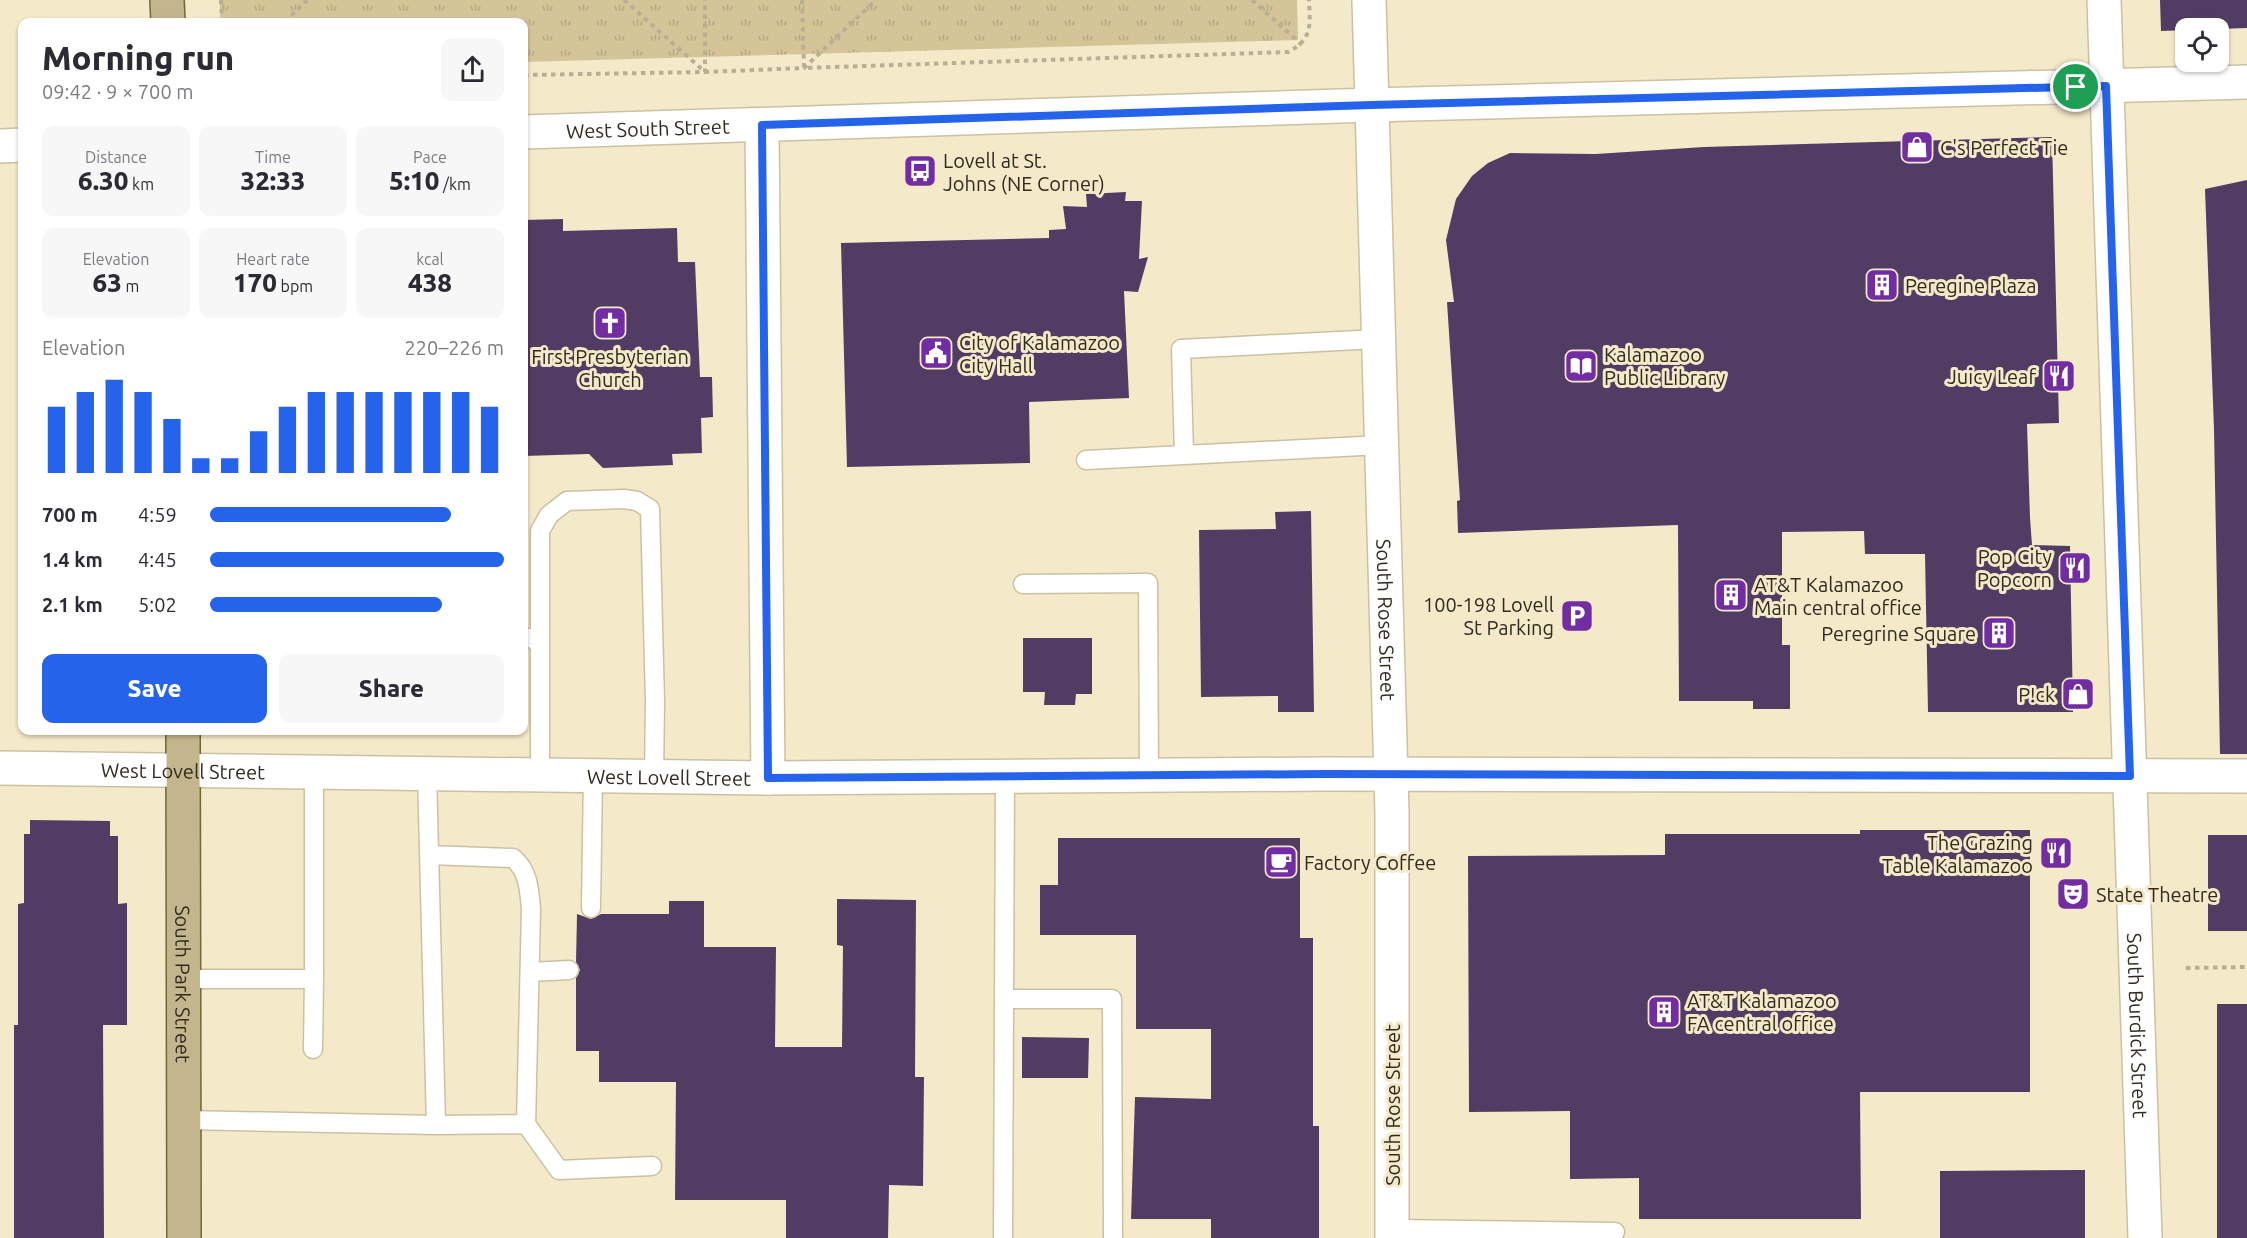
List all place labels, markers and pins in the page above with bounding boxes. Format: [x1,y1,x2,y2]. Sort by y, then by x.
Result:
pin [2050,61,2101,112]
shop icon: C's Perfect Tie [1899,129,1935,165]
place label: C's Perfect Tie [1940,136,2068,159]
place label: Lovell at St. Johns (NE Corner) [943,149,1105,195]
bus stop icon: Lovell at St. Johns (NE Corner) [902,153,938,189]
building icon: Peregine Plaza [1864,267,1900,303]
place label: Peregine Plaza [1905,274,2037,297]
church icon: First Presbyterian Church [592,305,628,341]
place label: City of Kalamazoo City Hall [959,331,1120,377]
public building icon: City of Kalamazoo City Hall [918,335,954,371]
place label: Kalamazoo Public Library [1604,343,1726,389]
place label: First Presbyterian Church [531,345,689,391]
library icon: Kalamazoo Public Library [1563,348,1599,384]
restaurant icon: Juicy Leaf [2041,358,2077,394]
place label: Juicy Leaf [1947,365,2036,388]
place label: Pop City Popcorn [1977,545,2052,591]
restaurant icon: Pop City Popcorn [2057,550,2093,586]
place label: AT&T Kalamazoo Main central office [1754,573,1922,619]
building icon: AT&T Kalamazoo Main central office [1713,577,1749,613]
place label: 100-198 Lovell St Parking [1423,593,1554,639]
parking icon: 100-198 Lovell St Parking [1559,598,1595,634]
building icon: Peregrine Square [1981,615,2017,651]
place label: Peregrine Square [1821,622,1976,645]
shop icon: P!ck [2060,676,2096,712]
place label: P!ck [2018,683,2055,706]
place label: The Grazing Table Kalamazoo [1882,831,2033,877]
restaurant icon: The Grazing Table Kalamazoo [2038,835,2074,871]
cafe icon: Factory Coffee [1263,844,1299,880]
place label: Factory Coffee [1304,851,1436,874]
theatre icon: State Theatre [2055,876,2091,912]
place label: State Theatre [2096,883,2218,906]
place label: AT&T Kalamazoo FA central office [1687,989,1837,1035]
building icon: AT&T Kalamazoo FA central office [1646,994,1682,1030]

